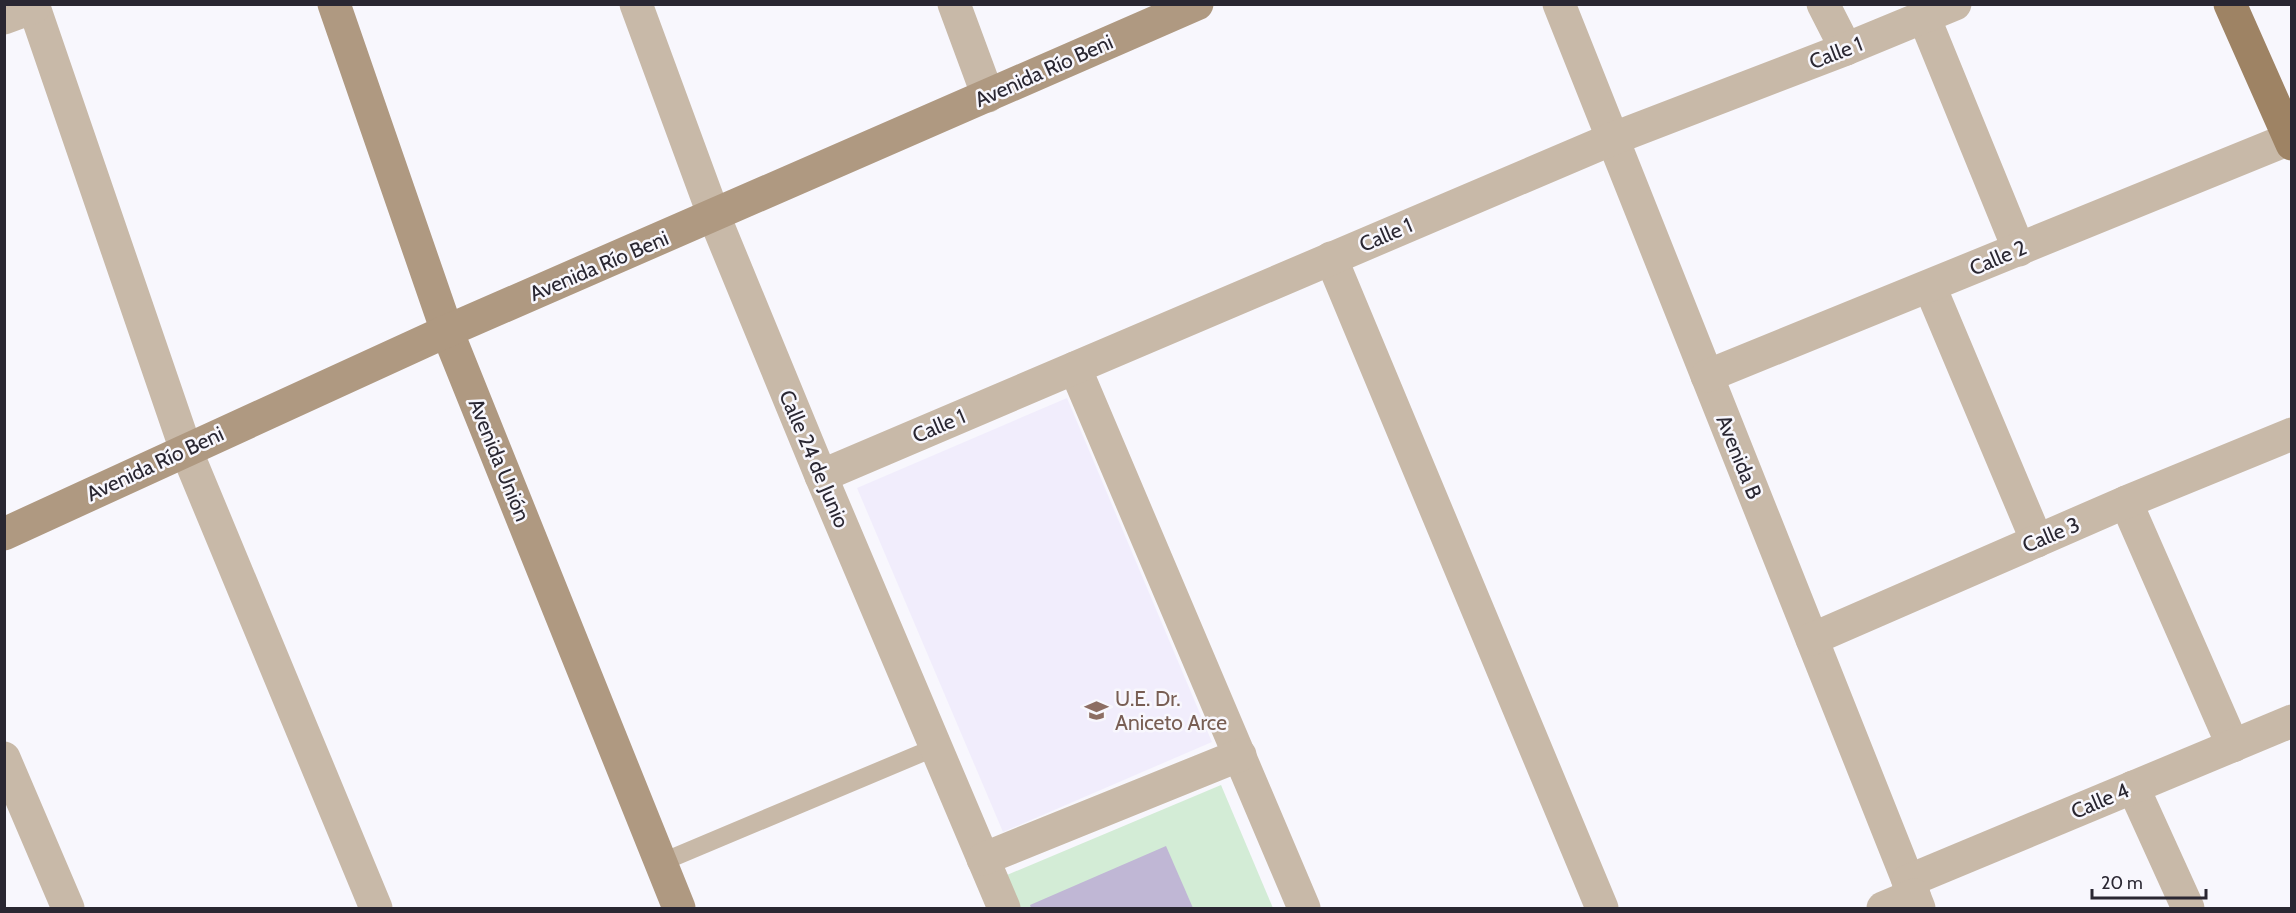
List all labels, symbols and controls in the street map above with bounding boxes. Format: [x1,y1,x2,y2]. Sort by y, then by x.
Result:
street label: Avenida Río Beni [971,29,1117,112]
street label: Calle 1 [1806,31,1866,74]
street label: Calle 1 [1356,212,1416,257]
street label: Avenida Río Beni [526,225,672,306]
street label: Calle 2 [1966,234,2030,281]
street label: Calle 24 de Junio [774,386,855,531]
street label: Avenida Unión [464,395,535,525]
street label: Calle 1 [909,403,969,448]
street label: Avenida B [1711,411,1768,502]
street label: Avenida Río Beni [82,421,227,506]
street label: Calle 3 [2018,511,2083,558]
place label: U.E. Dr. Aniceto Arce [1115,686,1227,735]
school or university icon: U.E. Dr. Aniceto Arce [1084,698,1110,724]
street label: Calle 4 [2067,777,2133,824]
scale bar [2092,862,2206,900]
text: 20 m [2101,872,2143,894]

